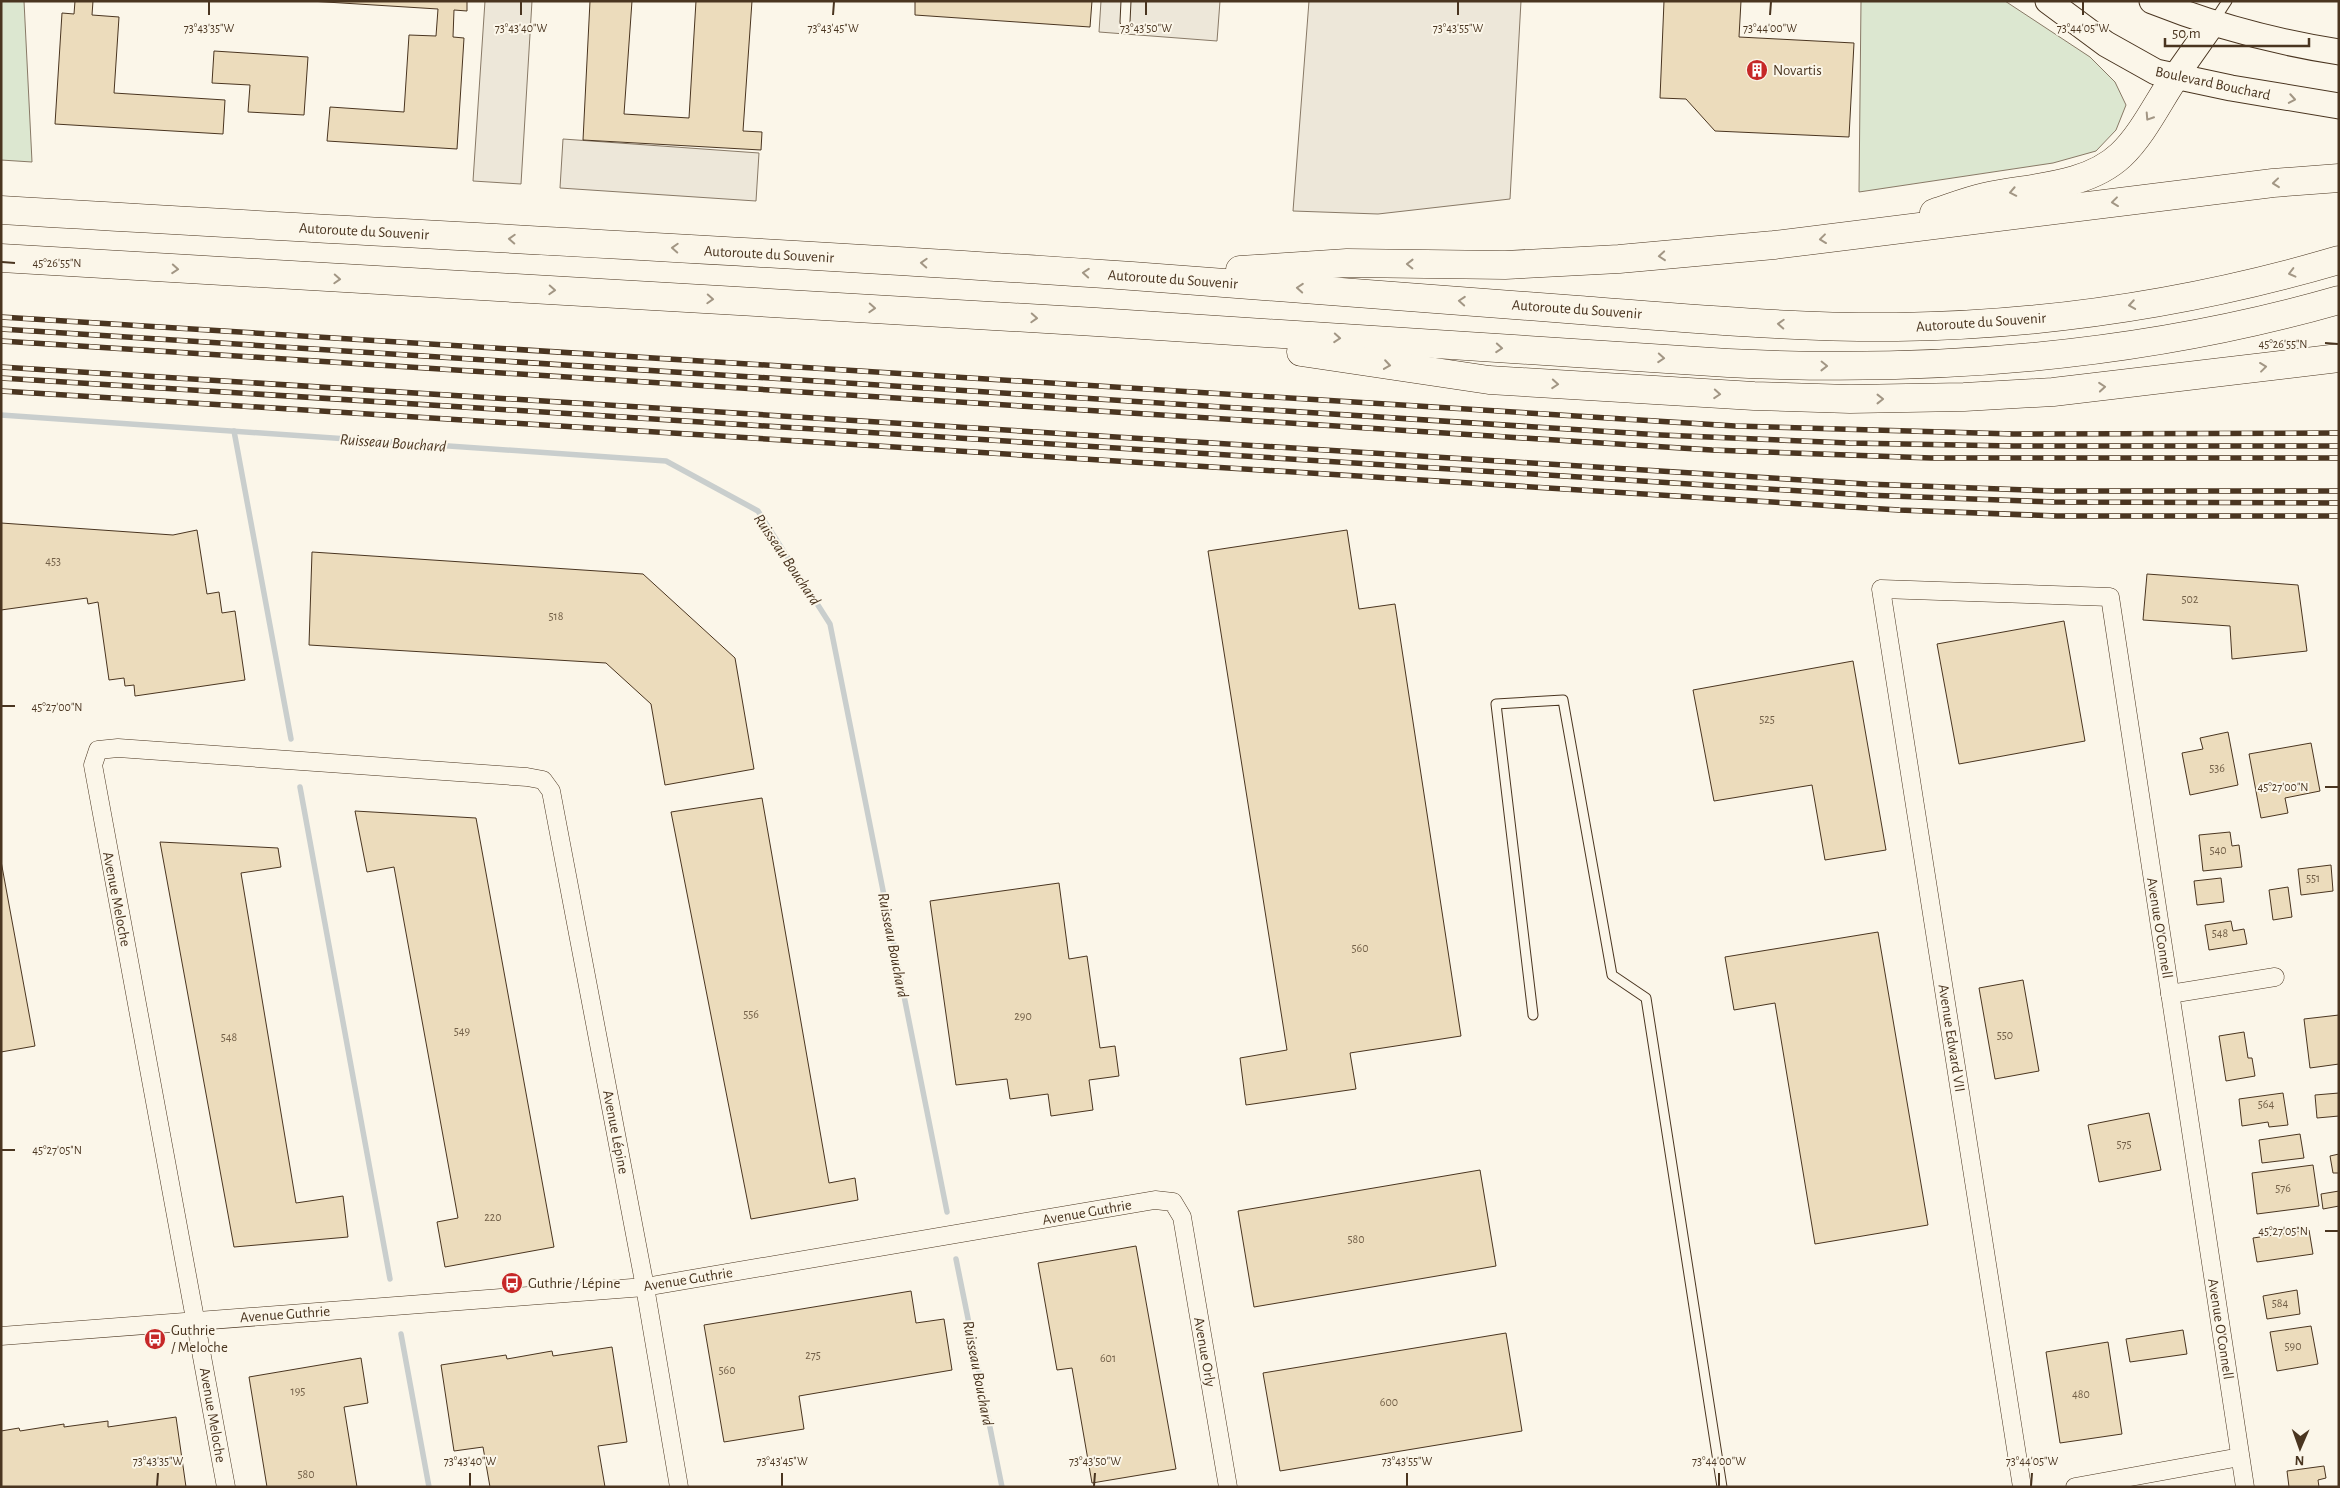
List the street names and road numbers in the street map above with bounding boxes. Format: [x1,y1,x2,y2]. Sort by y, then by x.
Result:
street label: Boulevard Bouchard [2154,64,2272,103]
street label: Autoroute du Souvenir [298,221,430,242]
street label: Autoroute du Souvenir [703,244,835,265]
street label: Autoroute du Souvenir [1107,267,1239,292]
street label: Autoroute du Souvenir [1511,297,1643,322]
street label: Autoroute du Souvenir [1915,310,2047,335]
street label: Avenue Meloche [100,850,133,948]
street label: Avenue O'Connell [2144,876,2175,980]
street label: Avenue Edward VII [1936,983,1967,1093]
street label: Avenue Lépine [600,1089,631,1175]
street label: Avenue Guthrie [1041,1197,1133,1228]
street label: Avenue Guthrie [642,1265,734,1294]
street label: Avenue O'Connell [2205,1277,2236,1381]
street label: Avenue Guthrie [239,1304,331,1325]
street label: Avenue Orly [1191,1316,1218,1389]
street label: Avenue Meloche [197,1366,228,1464]

